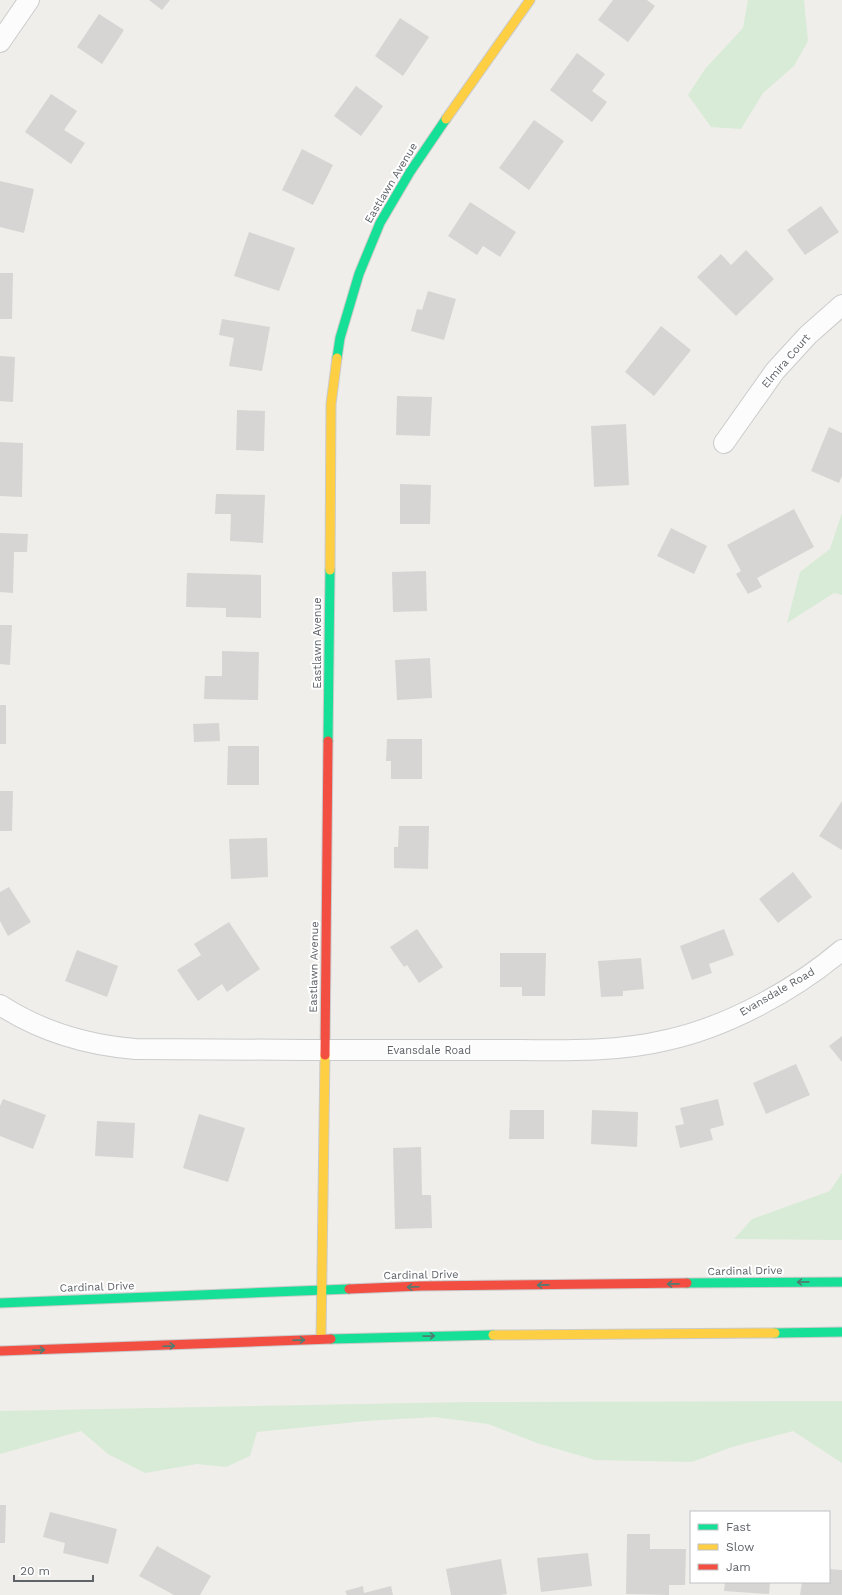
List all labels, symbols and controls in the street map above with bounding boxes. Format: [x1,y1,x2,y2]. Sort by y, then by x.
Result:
street label: Eastlawn Avenue [362,141,420,225]
street label: Elmira Court [759,331,813,391]
street label: Eastlawn Avenue [311,597,324,689]
street label: Eastlawn Avenue [307,921,321,1013]
street label: Evansdale Road [737,965,817,1019]
street label: Evansdale Road [387,1044,471,1057]
street label: Cardinal Drive [707,1264,783,1278]
street label: Cardinal Drive [383,1268,459,1282]
one-way arrow [797,1278,810,1286]
street label: Cardinal Drive [59,1279,135,1295]
one-way arrow [667,1280,680,1288]
one-way arrow [537,1281,550,1289]
one-way arrow [407,1283,420,1290]
one-way arrow [422,1332,435,1340]
one-way arrow [292,1337,305,1344]
one-way arrow [162,1342,175,1350]
one-way arrow [32,1347,45,1354]
legend [690,1511,830,1583]
text: Fast [726,1520,751,1534]
text: Slow [726,1540,754,1554]
scale bar [14,1557,93,1583]
text: Jam [726,1560,751,1574]
text: 20 m [20,1564,50,1578]

